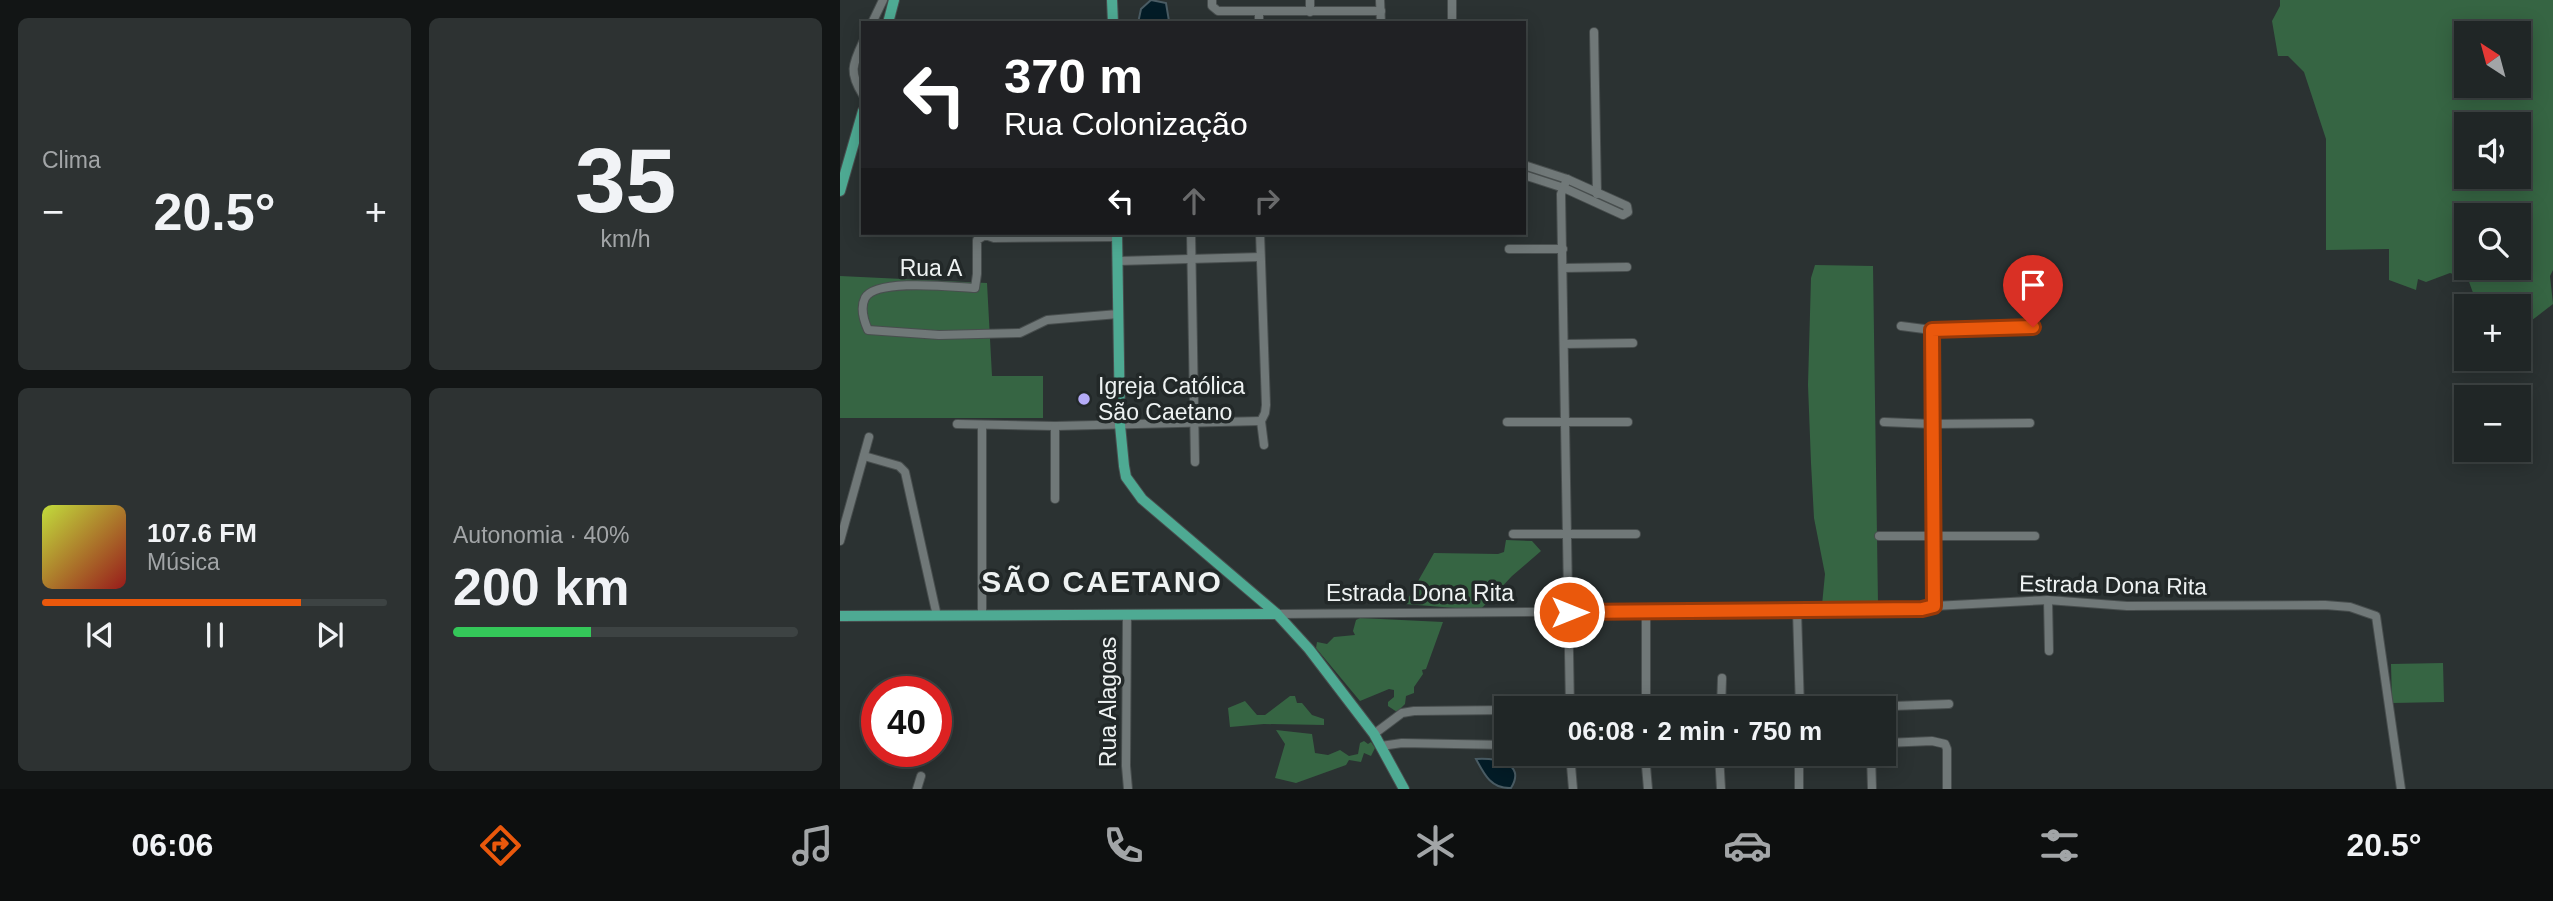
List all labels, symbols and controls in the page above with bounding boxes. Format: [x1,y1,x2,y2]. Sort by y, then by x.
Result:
north arrow [2454,21,2530,98]
map controls [2454,21,2531,462]
icon: left [889,49,980,140]
text: 370 m [1004,49,1143,103]
text: Rua Colonização [1004,106,1248,142]
button: sound [2454,112,2531,189]
text: 35 [575,130,676,231]
text: Clima [42,147,101,173]
icon: left [1102,182,1140,220]
icon: ahead [1175,182,1213,220]
icon: right [1248,182,1286,220]
text: 20.5° [153,183,276,241]
text: − [42,191,64,233]
text: + [365,191,387,233]
button: search [2454,203,2531,280]
text: km/h [601,226,650,252]
street label: Rua A [900,255,963,281]
pin [2003,255,2063,327]
icon: arrive [2014,266,2052,304]
button: + [2454,294,2531,371]
place label: Igreja Católica São Caetano [1098,373,1245,425]
button: − [2454,385,2531,462]
marker: Igreja Católica São Caetano [1076,391,1092,407]
text: 107.6 FM [147,518,257,548]
text: Autonomia · 40% [453,522,629,548]
text: Música [147,549,220,575]
text: 200 km [453,558,629,616]
district label: SÃO CAETANO [981,565,1223,598]
street label: Estrada Dona Rita [2019,570,2207,600]
position arrow [1532,575,1606,649]
street label: Estrada Dona Rita [1326,580,1514,606]
icon: previous [81,616,119,654]
icon: pause [196,616,234,654]
icon: next [311,616,349,654]
street label: Rua Alagoas [1095,637,1121,767]
speed limit sign: 40 [861,676,952,767]
text: 06:08 · 2 min · 750 m [1568,716,1822,746]
icon: directions [476,821,525,870]
icon: music [788,821,837,870]
icon: phone [1099,821,1148,870]
icon: climate [1411,821,1460,870]
icon: car [1723,821,1772,870]
icon: filters [2035,821,2084,870]
text: 06:06 [131,827,213,863]
text: 20.5° [2346,827,2422,863]

